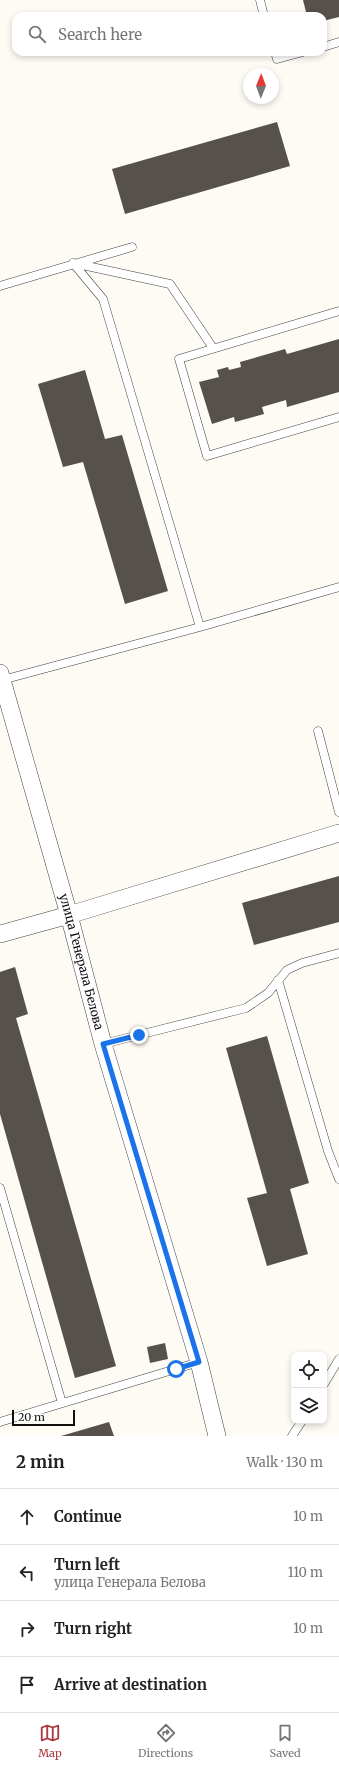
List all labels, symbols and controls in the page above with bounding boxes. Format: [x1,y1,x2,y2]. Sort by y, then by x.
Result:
search box [12,12,327,56]
icon: search [26,23,48,45]
text: Search here [58,25,142,44]
north arrow [243,68,279,104]
street label: улица Генерала Белова [56,892,107,1032]
route end [130,1026,148,1044]
map controls [291,1352,327,1424]
button: locate [291,1352,327,1388]
route start [167,1360,185,1378]
button: layers [291,1388,327,1424]
scale bar [12,1408,75,1427]
text: 20 m [18,1410,45,1424]
text: 2 min [16,1451,64,1473]
text: Walk · 130 m [246,1454,323,1471]
icon: ahead [16,1506,38,1528]
text: Continue [54,1507,122,1526]
text: 10 m [293,1508,323,1525]
text: Turn left [54,1555,120,1574]
icon: left [16,1562,38,1584]
text: 110 m [288,1564,323,1581]
text: улица Генерала Белова [54,1574,206,1591]
icon: right [16,1618,38,1640]
text: Turn right [54,1619,132,1638]
text: 10 m [293,1620,323,1637]
icon: arrive [16,1674,38,1696]
text: Arrive at destination [54,1675,207,1694]
tab: Map [38,1722,62,1760]
tab: Directions [138,1722,193,1760]
tab: Saved [270,1722,301,1760]

